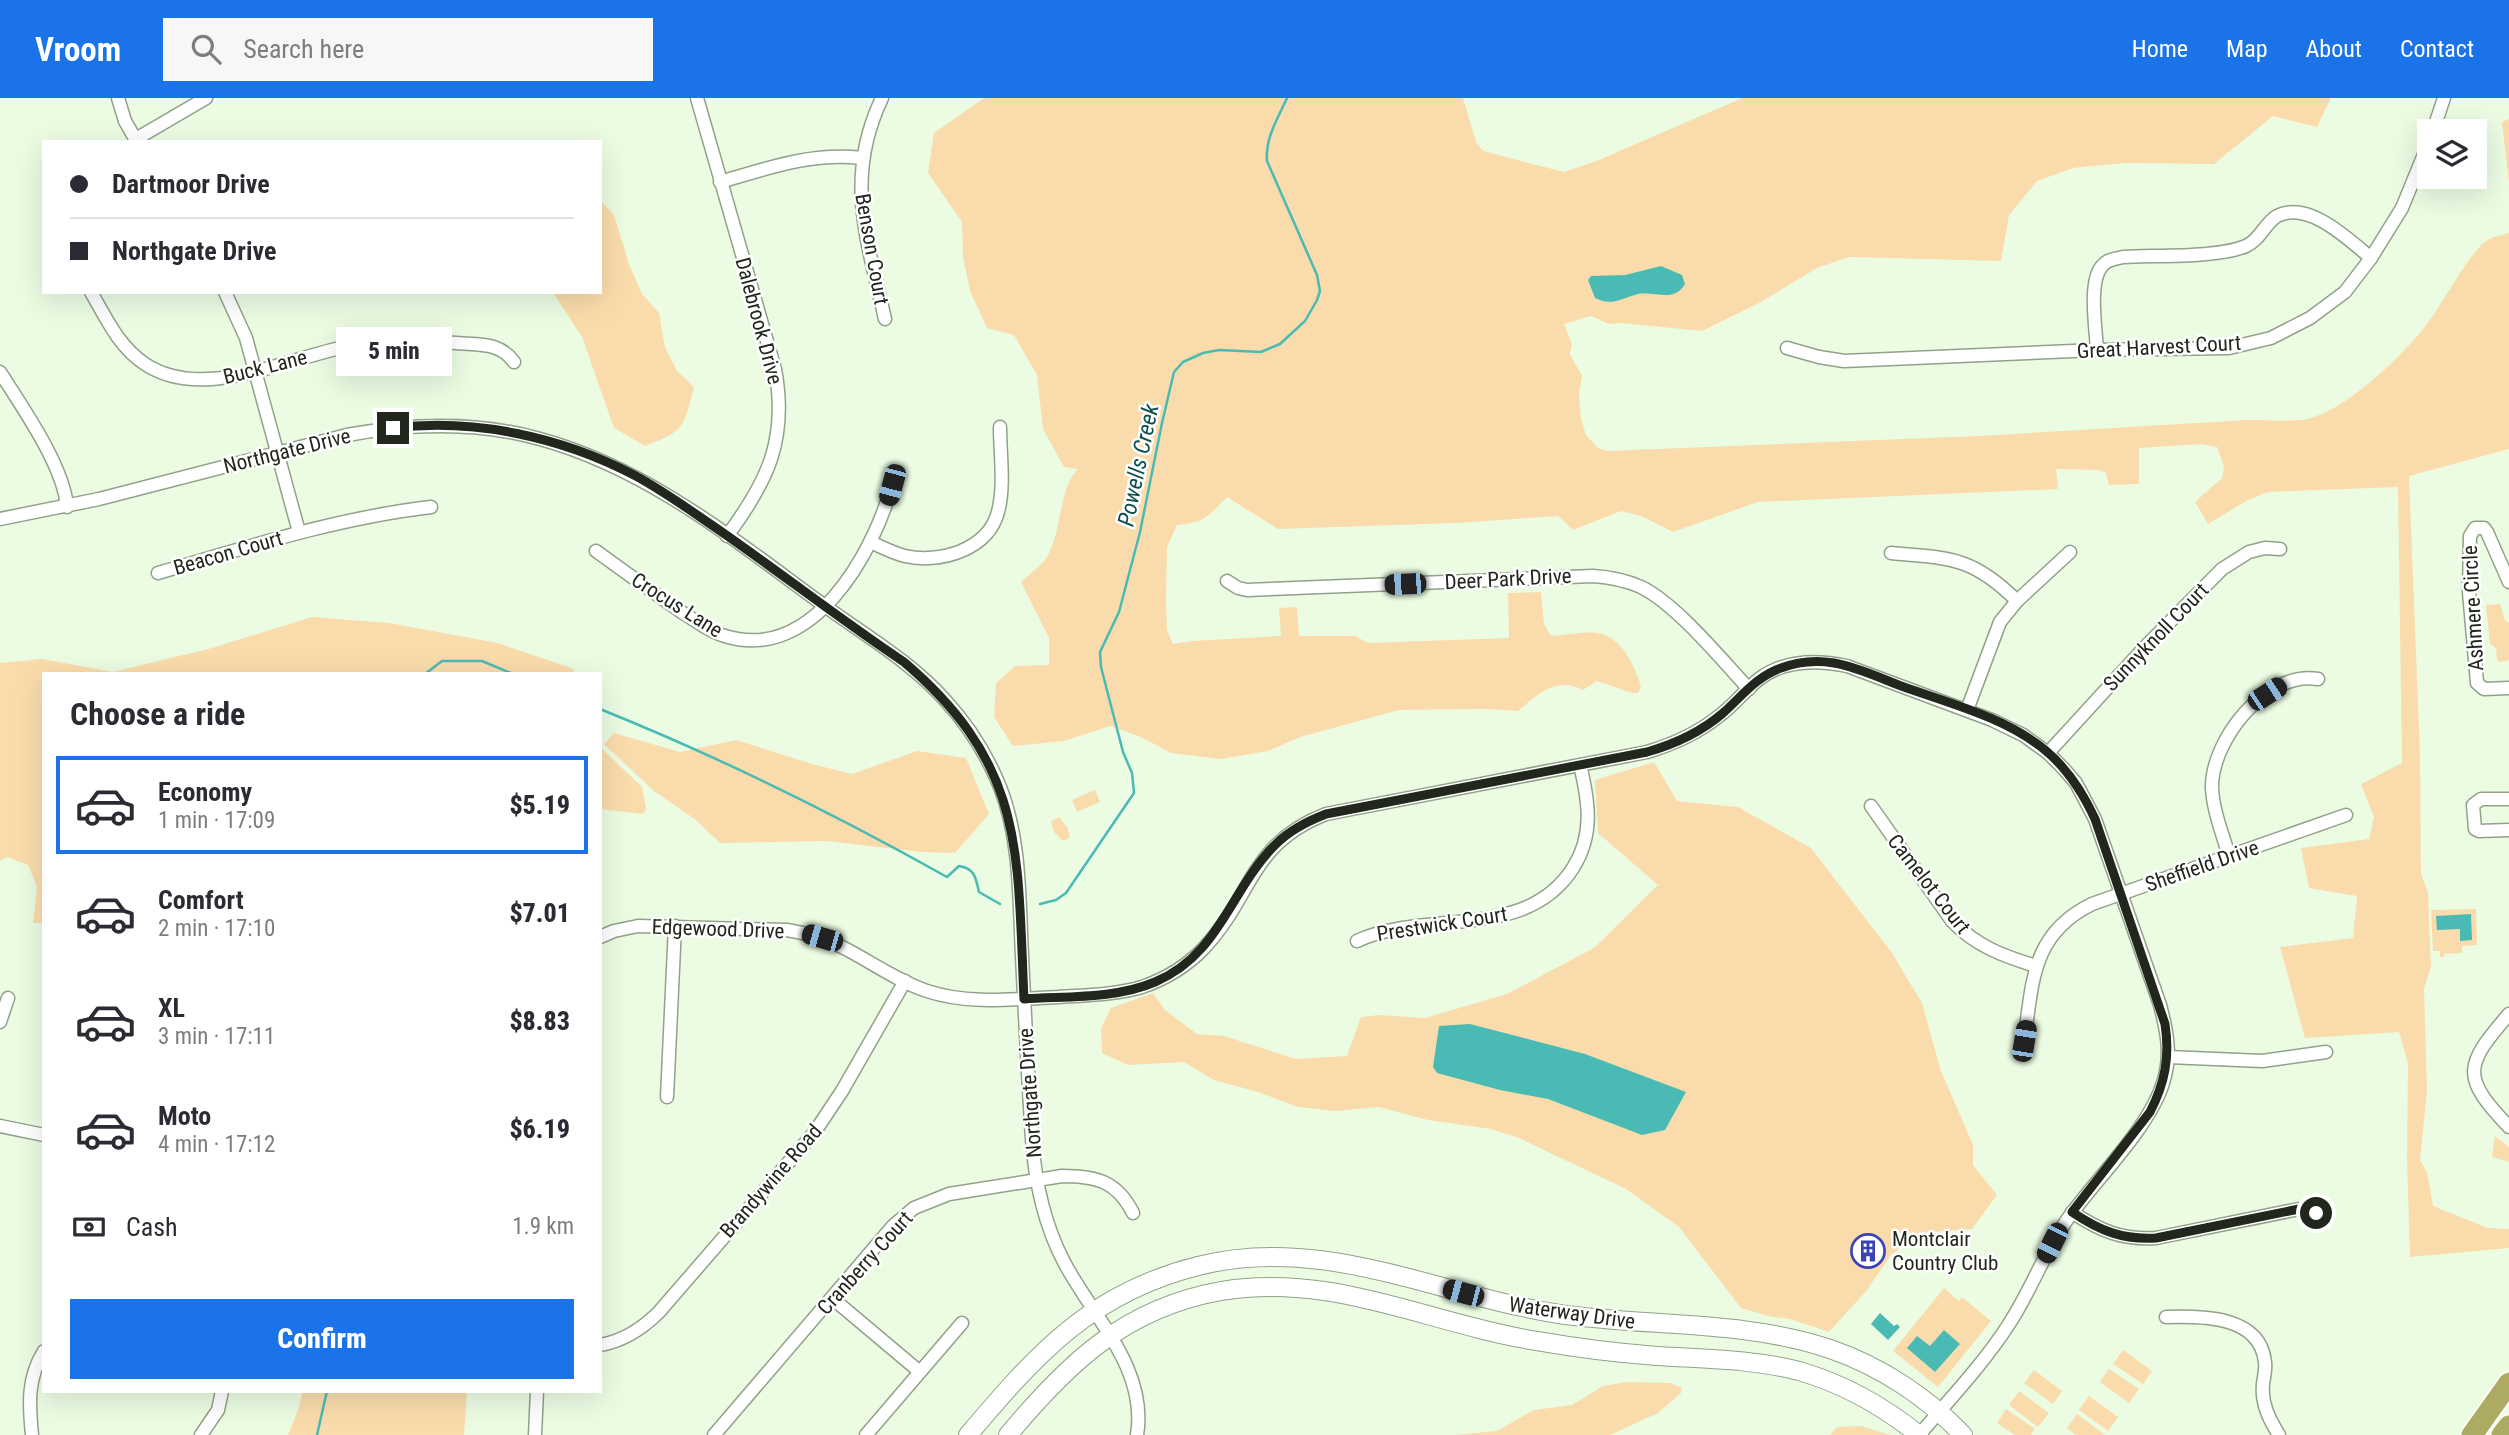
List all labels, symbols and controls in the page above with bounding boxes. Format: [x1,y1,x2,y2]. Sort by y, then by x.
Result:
search box [163,18,653,81]
text: Vroom [35,30,121,69]
icon: search [187,30,225,68]
text: Search here [243,34,364,64]
text: Home [2132,35,2188,63]
text: Map [2226,35,2268,63]
text: About [2306,35,2362,63]
text: Contact [2400,35,2474,63]
map controls [2417,119,2487,189]
button: layers [2417,119,2487,189]
text: Dartmoor Drive [112,169,270,199]
street label: Benson Court [850,192,894,306]
text: Northgate Drive [112,236,276,266]
street label: Dalebrook Drive [731,255,788,387]
callout: 5 min [335,327,451,376]
street label: Great Harvest Court [2076,331,2242,363]
text: 5 min [368,338,420,365]
street label: Buck Lane [221,345,310,389]
water label: Powells Creek [1112,401,1165,529]
route end [377,412,409,444]
street label: Northgate Drive [221,424,353,478]
car [877,462,908,508]
street label: Beacon Court [171,526,285,580]
street label: Ashmere Circle [2458,544,2488,671]
street label: Deer Park Drive [1444,564,1572,594]
street label: Crocus Lane [627,568,727,643]
car [1384,573,1427,595]
street label: Sunnyknoll Court [2099,578,2213,696]
car [2244,674,2291,714]
text: Choose a ride [70,695,245,733]
icon: car [74,774,137,837]
text: Economy [158,777,252,807]
text: $5.19 [509,790,570,820]
text: 1 min · 17:09 [158,807,275,834]
street label: Camelot Court [1883,829,1975,939]
street label: Sheffield Drive [2142,835,2262,897]
icon: car [74,882,137,945]
text: Comfort [158,885,244,915]
text: $7.01 [509,898,570,928]
street label: Prestwick Court [1375,902,1509,946]
text: 2 min · 17:10 [158,915,275,942]
street label: Edgewood Drive [651,915,785,943]
car [799,922,846,954]
icon: car [74,990,137,1053]
text: XL [158,993,185,1023]
text: $8.83 [509,1006,570,1036]
car [2011,1019,2038,1063]
text: 3 min · 17:11 [158,1023,275,1050]
street label: Northgate Drive [1013,1027,1047,1159]
icon: car [74,1098,137,1161]
text: Moto [158,1101,211,1131]
text: $6.19 [509,1114,570,1144]
street label: Brandywine Road [715,1119,827,1243]
text: 4 min · 17:12 [158,1131,275,1158]
route start [2300,1197,2332,1229]
street label: Cranberry Court [812,1206,918,1320]
icon: cash [70,1208,108,1246]
text: Cash [126,1212,178,1242]
text: 1.9 km [512,1213,574,1240]
car [2034,1220,2071,1266]
place label: Montclair Country Club [1892,1227,1998,1275]
building icon: Montclair Country Club [1849,1232,1887,1270]
car [1440,1277,1487,1309]
street label: Waterway Drive [1507,1292,1637,1334]
button: Confirm [70,1299,574,1379]

